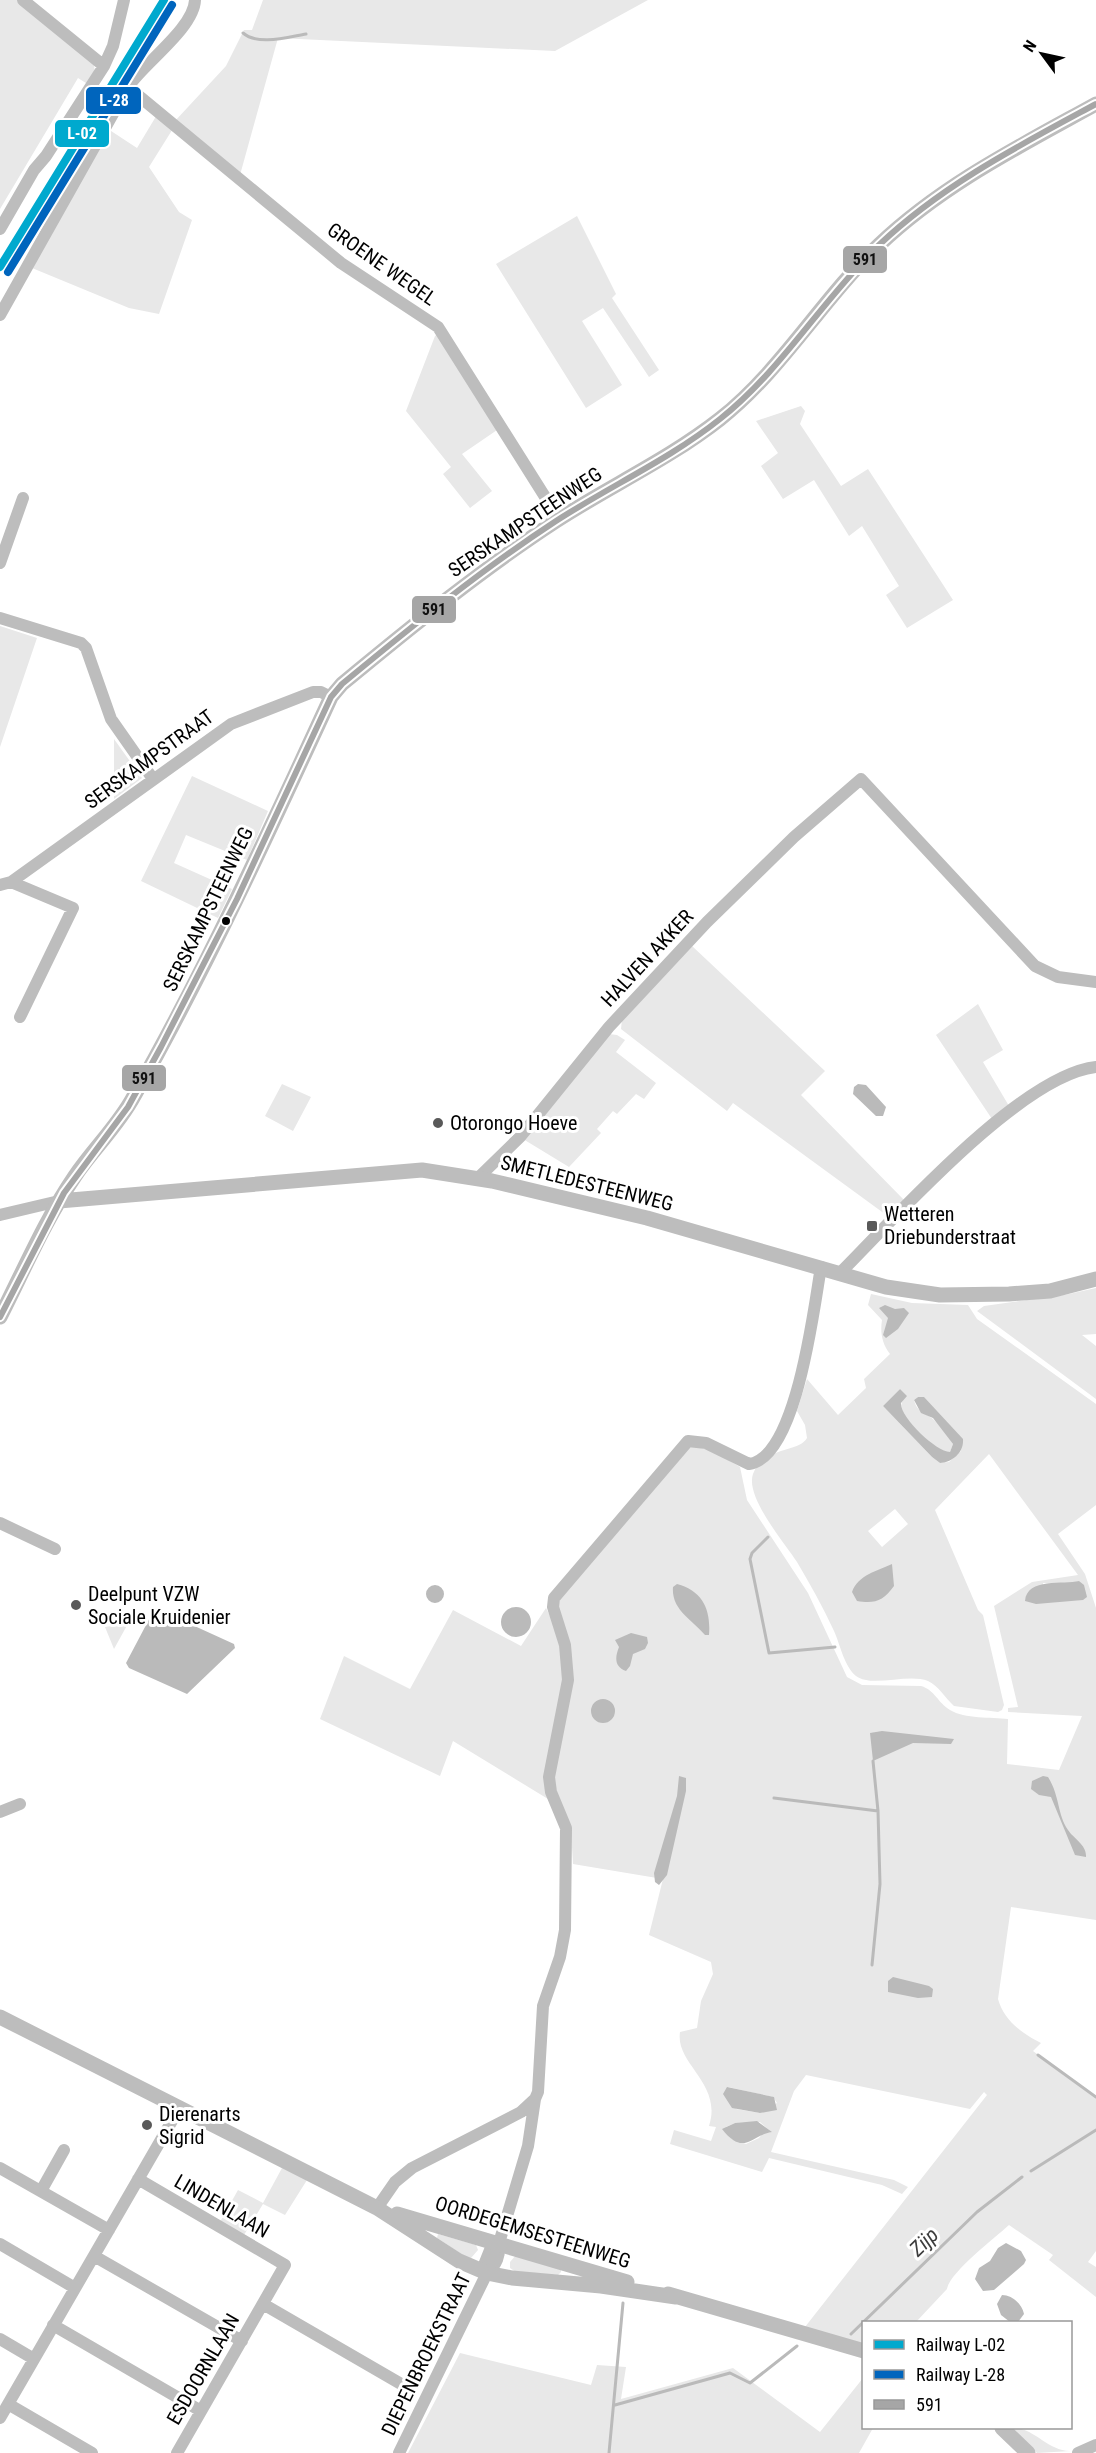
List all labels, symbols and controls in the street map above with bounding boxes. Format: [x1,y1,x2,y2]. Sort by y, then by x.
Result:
north arrow [1012,24,1072,84]
text: N [1019,37,1040,55]
line badge: L-28 [85,86,142,115]
text: L-28 [99,91,129,110]
line badge: L-02 [54,119,110,148]
text: L-02 [67,124,97,143]
street label: GROENE WEGEL [323,218,441,310]
line badge: 591 [842,245,888,274]
text: 591 [853,250,877,269]
street label: SERSKAMPSTEENWEG [444,462,606,582]
line badge: 591 [411,595,457,624]
text: 591 [422,600,446,619]
street label: SERSKAMPSTRAAT [80,704,218,814]
street label: SERSKAMPSTEENWEG [158,823,258,995]
street label: HALVEN AKKER [596,904,698,1012]
unlabelled marker [220,915,232,927]
line badge: 591 [121,1064,167,1092]
text: 591 [132,1069,156,1088]
place label: Otorongo Hoeve [450,1111,577,1135]
marker: Otorongo Hoeve [431,1116,445,1130]
street label: SMETLEDESTEENWEG [498,1150,676,1216]
place label: Wetteren Driebunderstraat [884,1202,1016,1249]
marker: Wetteren Driebunderstraat [865,1219,879,1233]
place label: Deelpunt VZW Sociale Kruidenier [88,1582,231,1629]
marker: Deelpunt VZW Sociale Kruidenier [69,1598,83,1612]
place label: Dierenarts Sigrid [159,2102,241,2149]
marker: Dierenarts Sigrid [140,2118,154,2132]
street label: LINDENLAAN [170,2169,274,2243]
street label: OORDEGEMSESTEENWEG [432,2191,634,2273]
water label: Zijp [904,2223,943,2262]
street label: DIEPENBROEKSTRAAT [376,2269,476,2439]
street label: ESDOORNLAAN [162,2309,244,2429]
legend [862,2321,1072,2429]
text: Railway L-02 [916,2334,1005,2355]
text: Railway L-28 [916,2364,1005,2385]
text: 591 [916,2394,943,2415]

